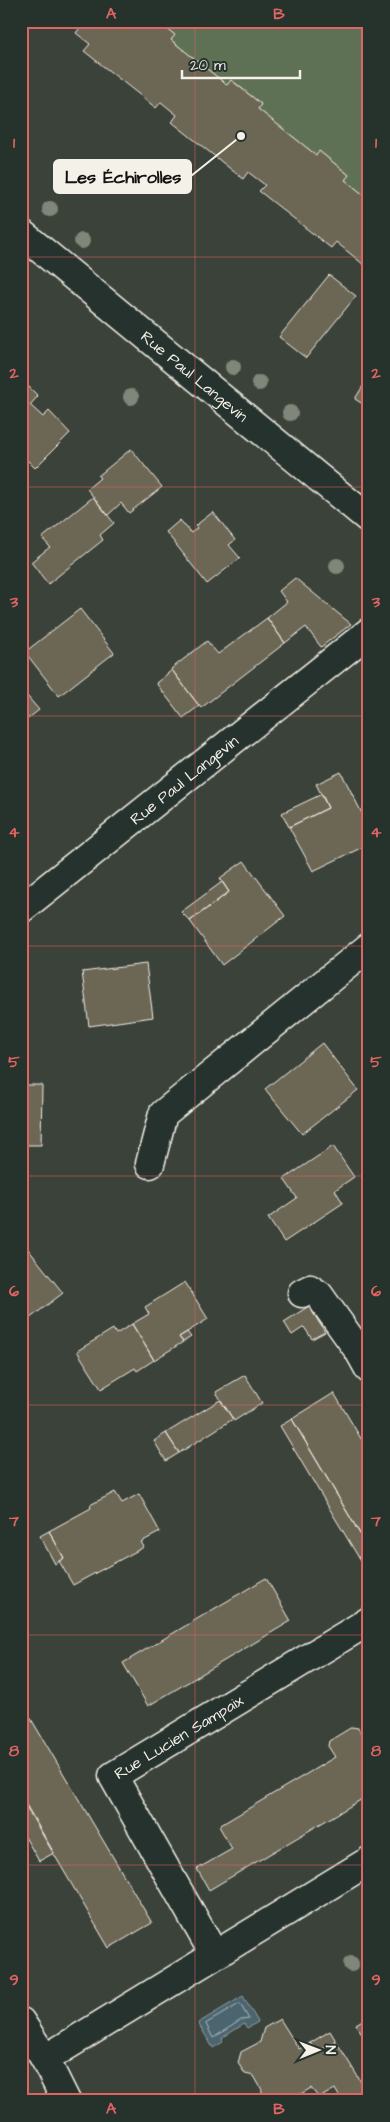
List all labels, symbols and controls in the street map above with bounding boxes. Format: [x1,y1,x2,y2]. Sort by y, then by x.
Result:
text: A [106,3,117,25]
text: B [273,3,285,25]
scale bar [182,48,300,80]
text: 20 m [190,55,226,76]
text: 1 [13,132,16,154]
text: 1 [375,132,378,154]
callout: Les Échirolles [54,160,191,193]
text: Les Échirolles [65,165,181,190]
street label: Rue Paul Langevin [136,326,252,427]
text: 2 [8,362,19,384]
text: 2 [370,362,381,384]
text: 3 [9,591,19,613]
text: 3 [371,591,381,613]
street label: Rue Paul Langevin [126,730,243,830]
text: 4 [9,821,20,843]
text: 4 [371,821,382,843]
text: 5 [8,1051,20,1073]
text: 5 [370,1051,382,1073]
text: 6 [9,1280,19,1302]
text: 6 [371,1280,381,1302]
text: 7 [8,1510,19,1532]
text: 7 [370,1510,381,1532]
street label: Rue Lucien Sampaix [110,1690,248,1785]
text: 8 [9,1740,20,1762]
text: 8 [371,1740,382,1762]
text: 9 [9,1969,19,1991]
text: 9 [371,1969,381,1991]
north arrow [292,2024,342,2074]
text: N [320,2045,340,2055]
text: A [106,2098,117,2120]
text: B [273,2098,285,2120]

